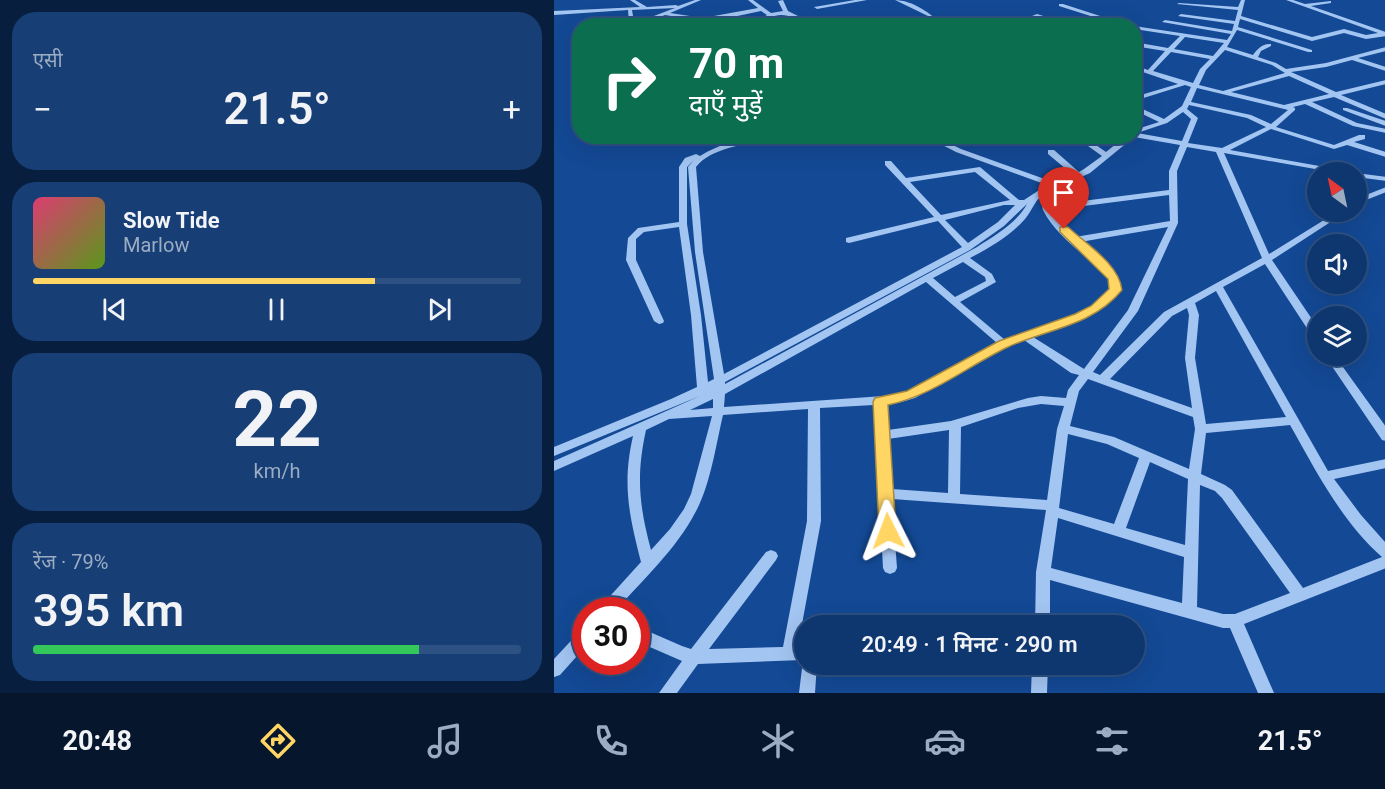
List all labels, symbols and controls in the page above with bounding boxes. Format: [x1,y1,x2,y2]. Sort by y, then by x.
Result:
text: 70 m [689,39,784,88]
icon: right [590,42,668,120]
text: एसी [33,48,63,72]
text: 21.5° [223,82,331,135]
text: दाएँ मुड़ें [689,89,763,121]
text: − [33,90,52,129]
text: + [502,90,521,129]
north arrow [1307,162,1367,222]
map controls [1307,162,1367,366]
pin [1038,167,1089,229]
icon: arrive [1047,176,1080,209]
text: Slow Tide [123,208,220,233]
text: Marlow [123,233,189,257]
button: sound [1307,234,1367,294]
icon: previous [98,293,131,326]
icon: pause [260,293,293,326]
icon: next [423,293,456,326]
button: layers [1307,306,1367,366]
text: 22 [232,374,322,465]
text: km/h [254,459,300,483]
position arrow [856,499,920,563]
text: रेंज · 79% [33,550,108,574]
text: 395 km [33,584,184,637]
speed limit sign: 30 [572,597,650,675]
text: 20:49 · 1 मिनट · 290 m [862,632,1078,657]
icon: directions [257,720,299,762]
icon: music [424,720,466,762]
icon: phone [590,720,632,762]
icon: climate [757,720,799,762]
icon: car [924,720,966,762]
icon: filters [1091,720,1133,762]
text: 20:48 [62,725,132,757]
text: 21.5° [1258,725,1323,757]

